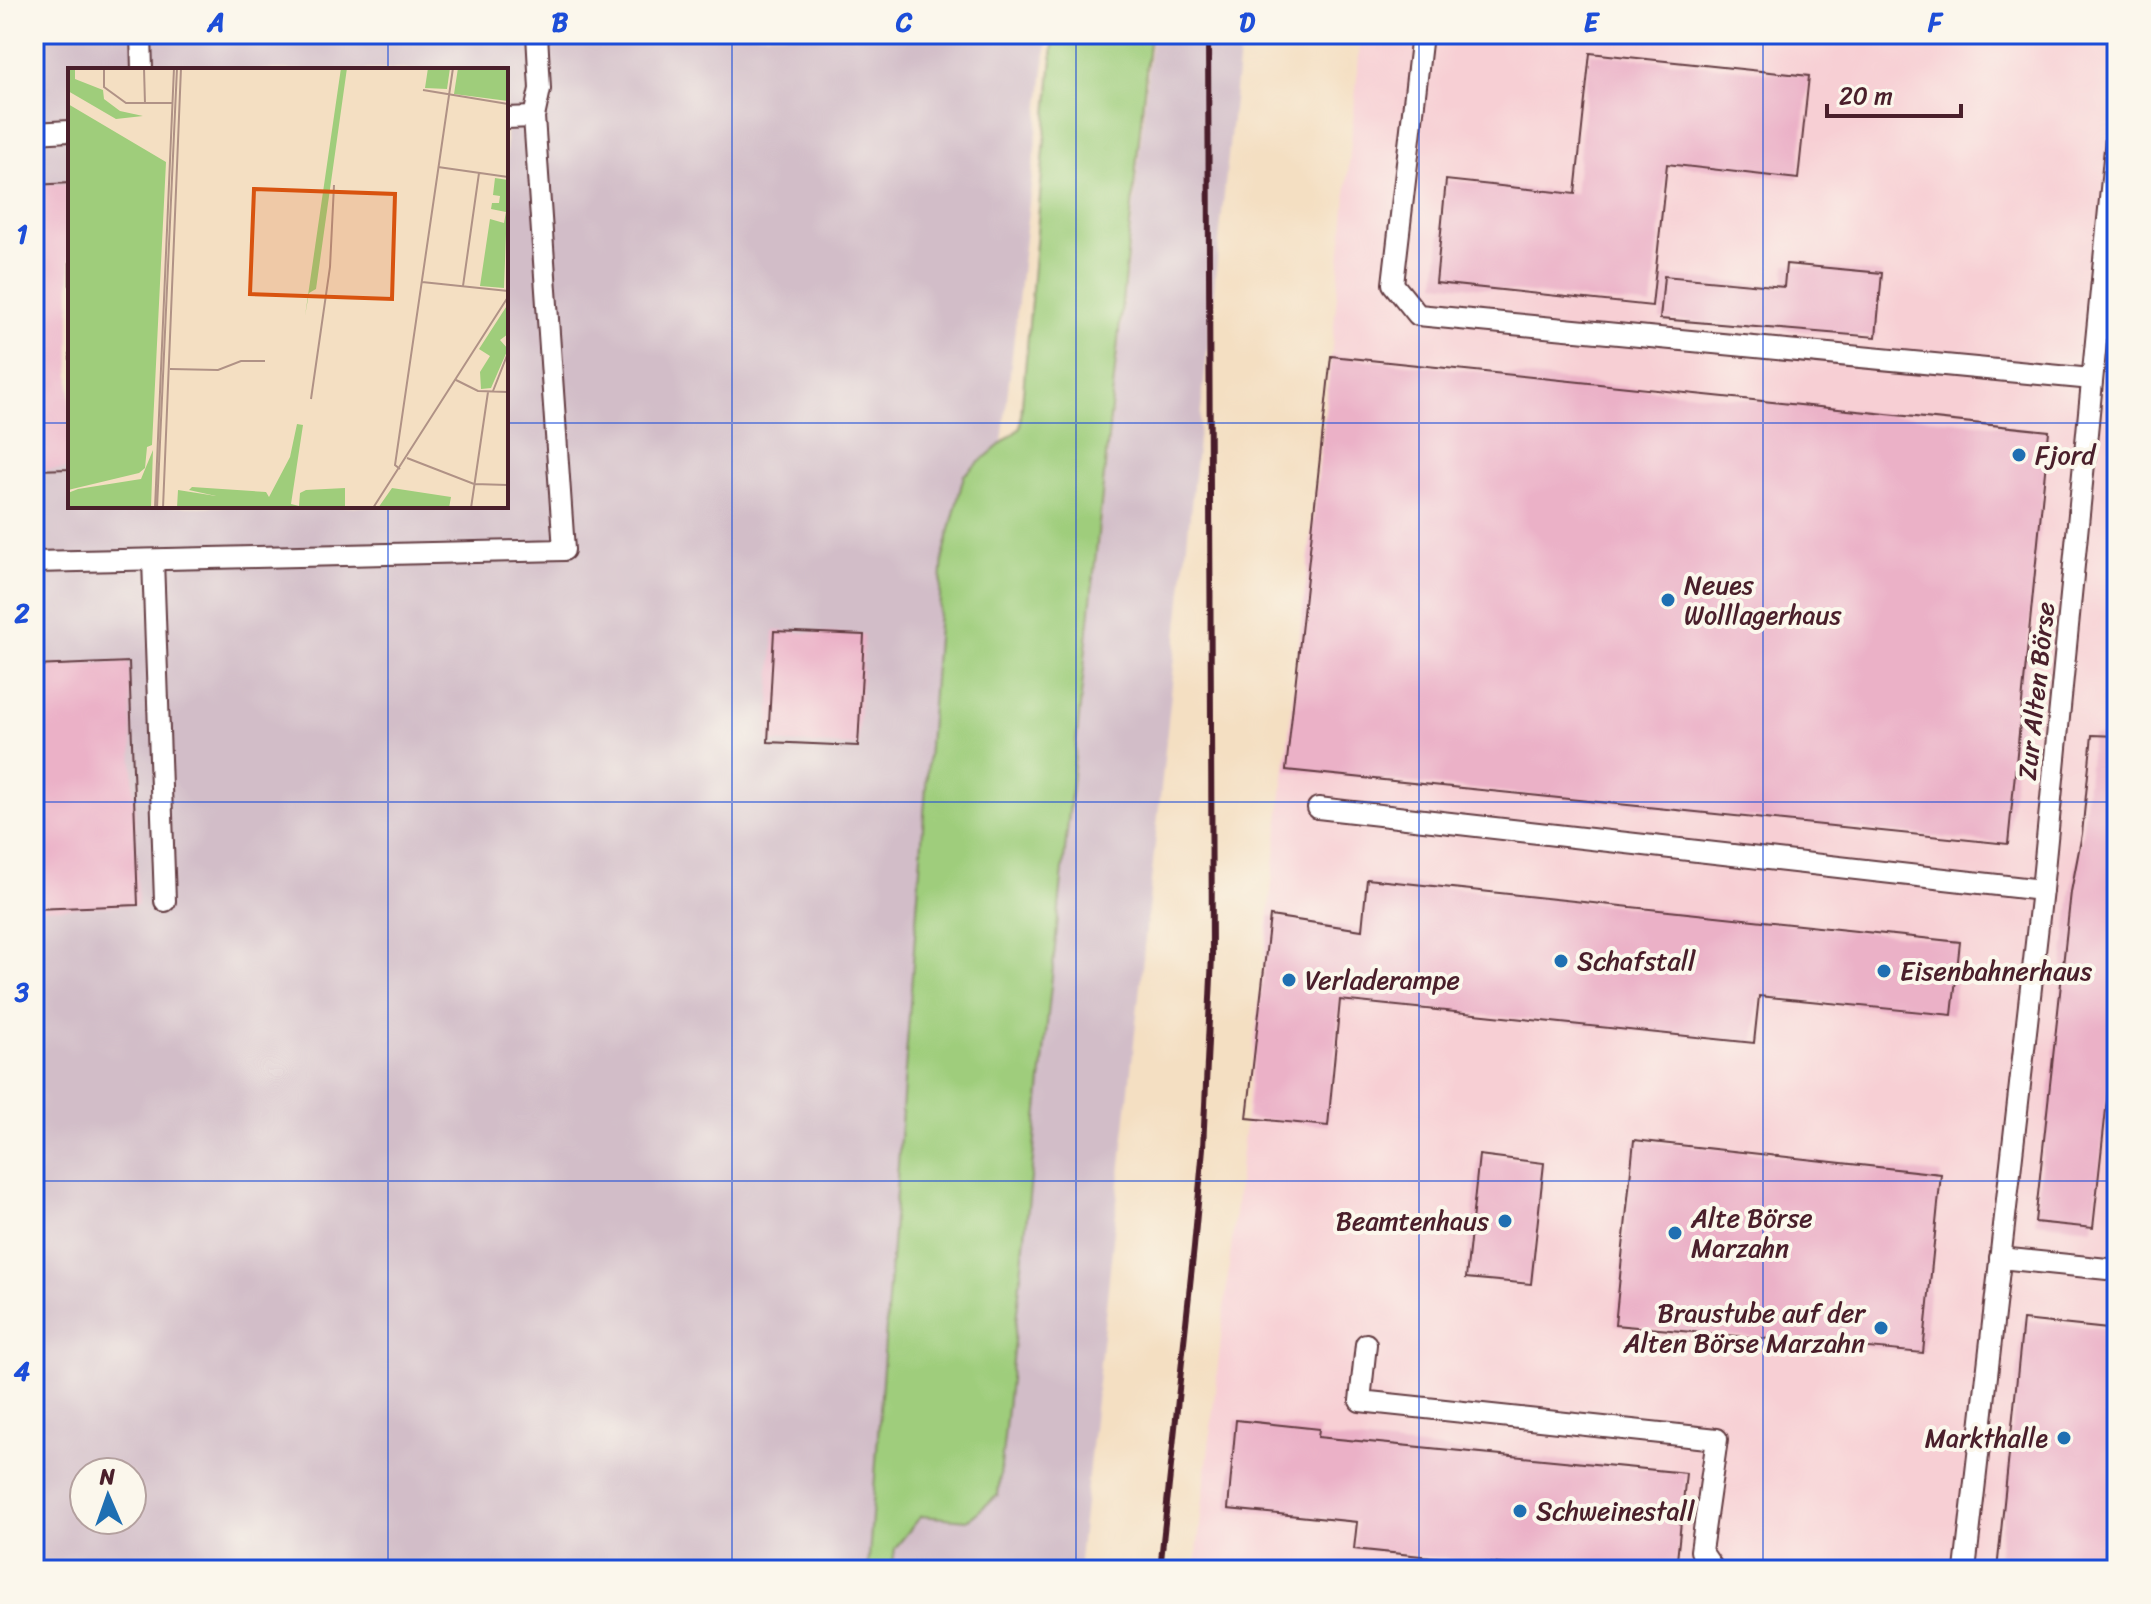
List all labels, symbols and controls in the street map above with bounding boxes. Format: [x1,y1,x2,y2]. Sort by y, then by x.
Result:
text: A [206,0,225,45]
text: B [552,0,569,45]
text: C [895,0,913,45]
text: D [1239,0,1255,45]
text: E [1584,0,1601,45]
text: F [1927,0,1944,45]
inset map [68,68,508,508]
scale bar [1827,68,1961,118]
text: 20 m [1839,75,1893,117]
text: 1 [16,211,28,257]
place label: Fjord [2035,432,2097,478]
marker: Fjord [2010,446,2028,464]
place label: Neues Wolllagerhaus [1684,562,1842,638]
text: 2 [13,590,30,636]
marker: Neues Wolllagerhaus [1659,591,1677,609]
street label: Zur Alten Börse [2004,600,2068,782]
place label: Schafstall [1577,938,1696,984]
place label: Eisenbahnerhaus [1900,948,2092,994]
marker: Schafstall [1552,952,1570,970]
place label: Verladerampe [1305,957,1460,1003]
marker: Eisenbahnerhaus [1875,962,1893,980]
text: 3 [14,969,30,1015]
marker: Verladerampe [1280,971,1298,989]
place label: Alte Börse Marzahn [1690,1195,1813,1271]
place label: Beamtenhaus [1336,1198,1489,1244]
marker: Beamtenhaus [1496,1212,1514,1230]
marker: Alte Börse Marzahn [1666,1224,1684,1242]
place label: Braustube auf der Alten Börse Marzahn [1622,1290,1866,1366]
marker: Braustube auf der Alten Börse Marzahn [1872,1319,1890,1337]
text: 4 [14,1348,30,1394]
place label: Markthalle [1925,1415,2048,1461]
marker: Markthalle [2055,1429,2073,1447]
north arrow [68,1456,148,1536]
text: N [98,1457,116,1496]
place label: Schweinestall [1536,1488,1695,1534]
marker: Schweinestall [1511,1502,1529,1520]

